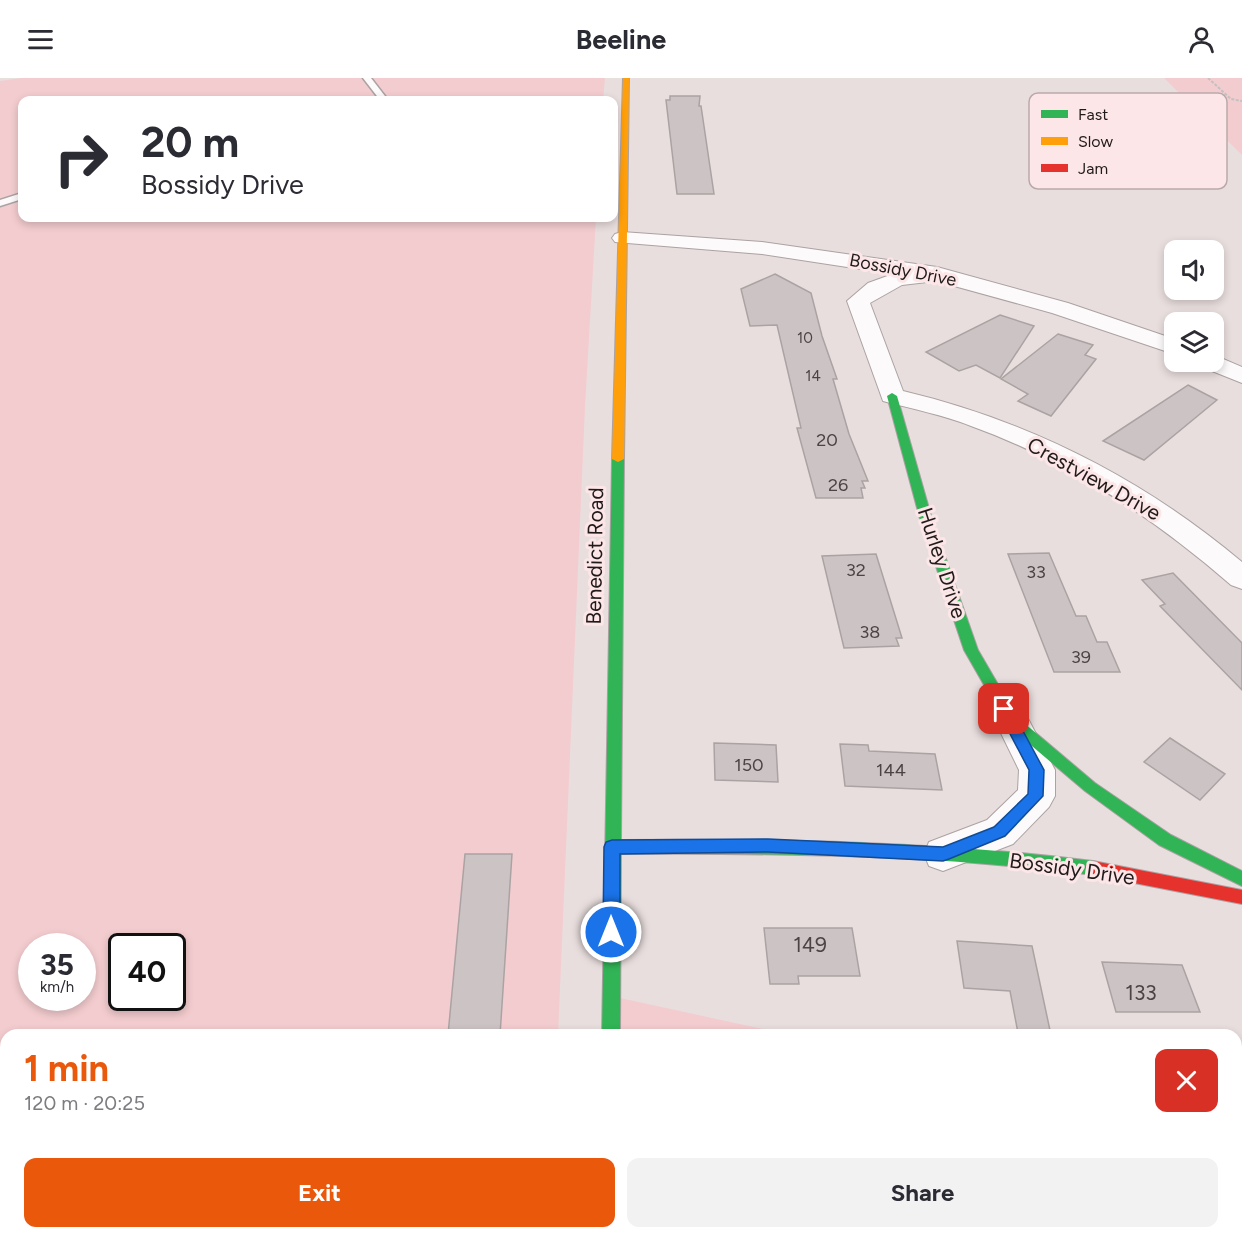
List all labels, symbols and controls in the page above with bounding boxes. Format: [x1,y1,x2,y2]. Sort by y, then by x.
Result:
icon: menu [24,23,57,56]
text: Beeline [576,23,666,56]
icon: person [1185,23,1218,56]
legend [1029,93,1227,189]
text: Fast [1078,105,1108,124]
text: 20 m [141,117,239,168]
icon: right [42,120,120,198]
text: Slow [1078,132,1113,151]
text: Jam [1078,159,1108,178]
text: Bossidy Drive [141,168,304,201]
map controls [1164,240,1224,372]
button: sound [1164,240,1224,300]
street label: Bossidy Drive [848,249,959,291]
button: layers [1164,312,1224,372]
house number: 10 [797,329,813,347]
house number: 14 [805,367,821,385]
house number: 20 [816,429,838,451]
street label: Crestview Drive [1023,432,1165,526]
house number: 26 [828,474,848,496]
street label: Benedict Road [581,487,608,625]
street label: Hurley Drive [913,504,972,621]
house number: 32 [846,559,866,581]
house number: 33 [1026,561,1046,583]
house number: 38 [860,621,880,643]
house number: 39 [1071,646,1091,668]
pin [978,683,1029,734]
icon: arrive [987,692,1020,725]
house number: 150 [734,754,764,776]
house number: 144 [876,759,906,781]
street label: Bossidy Drive [1008,847,1136,890]
position arrow [579,900,643,964]
house number: 149 [793,932,827,957]
speed limit sign: 40 [108,933,186,1011]
text: 35 [40,946,74,983]
text: km/h [40,978,74,996]
house number: 133 [1125,980,1157,1005]
text: 1 min [24,1047,109,1090]
button: close [1155,1049,1218,1112]
text: 120 m · 20:25 [24,1091,145,1115]
button: Exit [24,1158,615,1227]
button: Share [627,1158,1218,1227]

